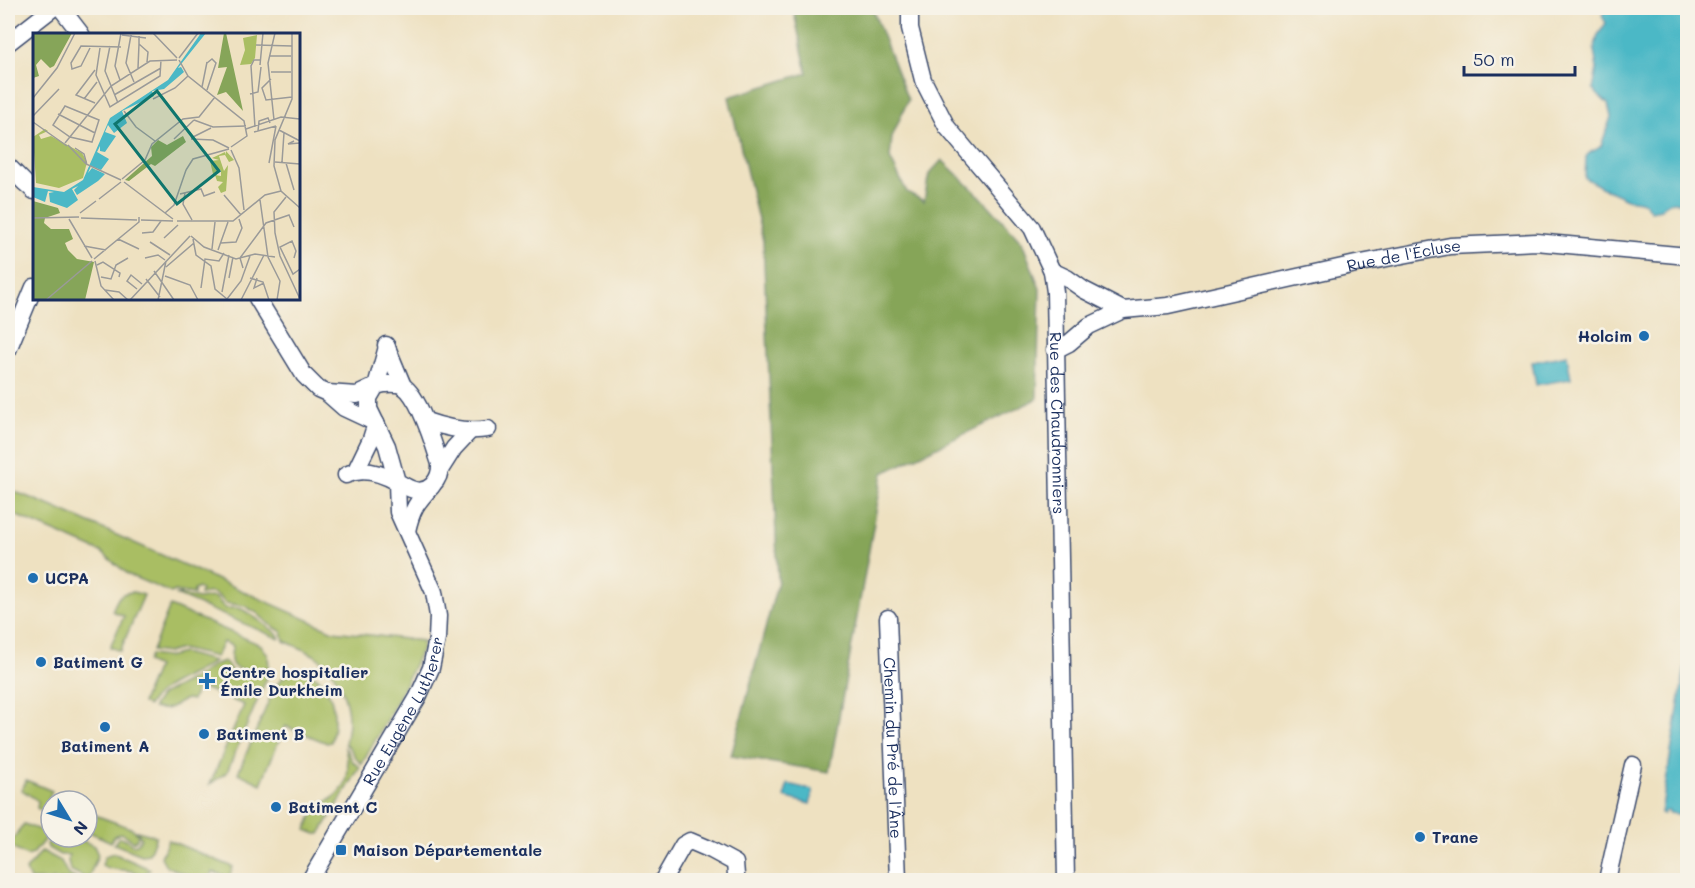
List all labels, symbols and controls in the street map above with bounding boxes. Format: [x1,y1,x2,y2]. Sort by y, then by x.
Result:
inset map [33,33,300,300]
scale bar [1464,39,1575,77]
text: 50 m [1473,47,1515,71]
street label: Rue de l'Écluse [1345,235,1461,276]
place label: Holcim [1577,325,1632,346]
marker: Holcim [1637,329,1651,343]
street label: Rue des Chaudronniers [1046,332,1070,514]
place label: UCPA [45,567,89,588]
marker: UCPA [26,571,40,585]
street label: Rue Eugène Lutherer [357,635,447,789]
place label: Batiment G [53,651,143,672]
marker: Batiment G [34,655,48,669]
street label: Chemin du Pré de l'Âne [880,657,907,839]
place label: Centre hospitalier Émile Durkheim [220,661,368,700]
marker: Centre hospitalier Émile Durkheim [198,672,216,690]
marker: Batiment A [98,720,112,734]
place label: Batiment B [216,723,304,744]
marker: Batiment B [197,727,211,741]
place label: Batiment A [61,735,149,756]
north arrow [39,789,99,849]
place label: Batiment C [288,796,377,817]
marker: Batiment C [269,800,283,814]
text: N [69,817,93,840]
place label: Trane [1432,826,1478,847]
marker: Trane [1413,830,1427,844]
place label: Maison Départementale [353,839,542,860]
marker: Maison Départementale [334,843,348,857]

